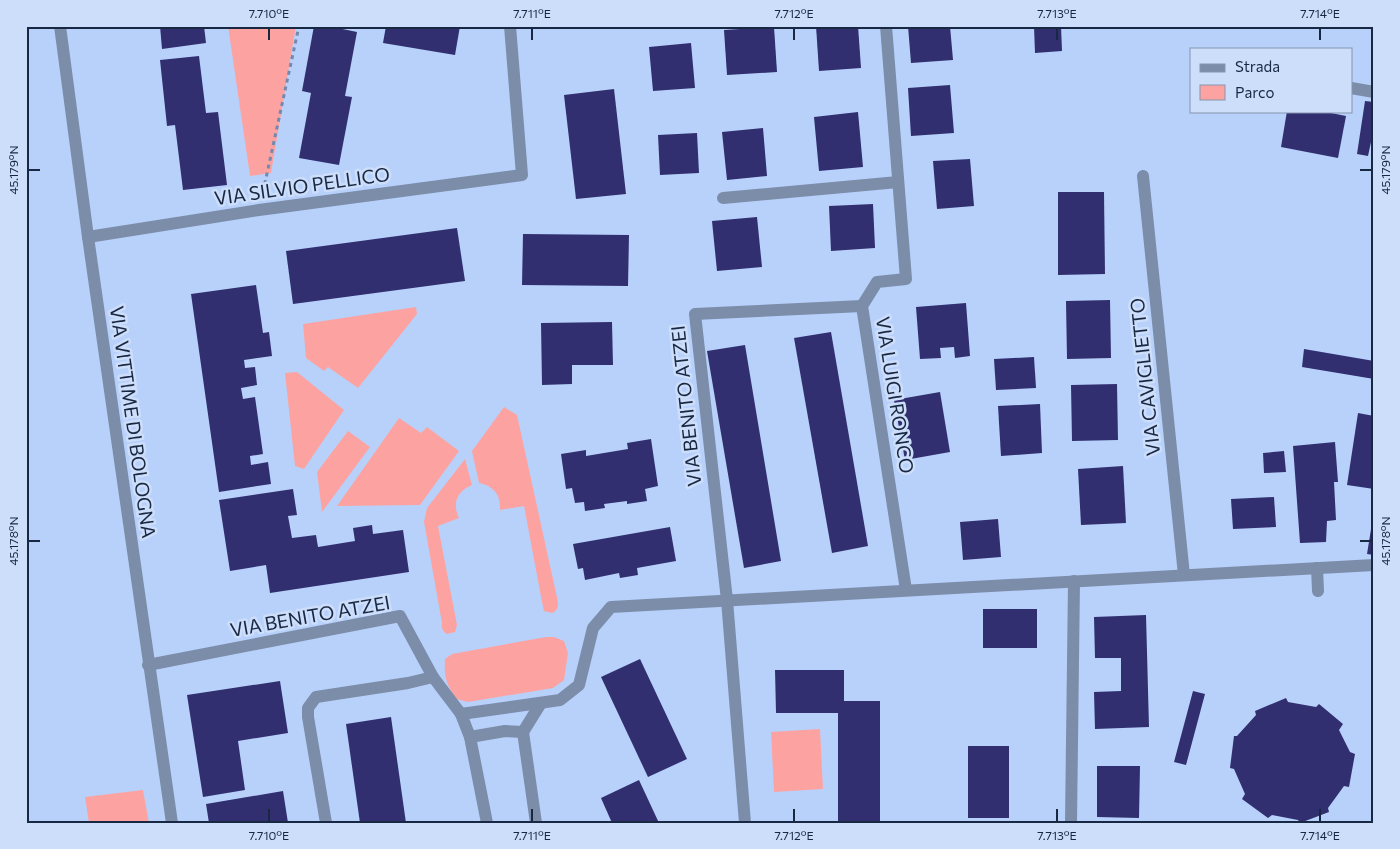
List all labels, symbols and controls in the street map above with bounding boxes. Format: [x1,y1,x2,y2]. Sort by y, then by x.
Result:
text: 7.710°E [249,6,289,20]
text: 7.711°E [513,6,551,20]
text: 7.712°E [774,6,814,20]
text: 7.713°E [1037,6,1077,20]
text: 7.714°E [1300,6,1340,20]
legend [1190,48,1352,112]
text: Strada [1235,57,1280,75]
text: Parco [1235,83,1274,101]
text: 45.179°N [6,145,20,195]
text: 45.179°N [1378,145,1392,195]
street label: VIA SILVIO PELLICO [213,162,391,209]
street label: VIA CAVIGLIETTO [1125,297,1164,457]
street label: VIA VITTIME DI BOLOGNA [106,304,161,540]
street label: VIA LUIGI RONCO [872,315,919,475]
street label: VIA BENITO ATZEI [666,324,705,488]
text: 45.178°N [6,516,20,566]
text: 45.178°N [1378,516,1392,566]
street label: VIA BENITO ATZEI [228,590,392,641]
text: 7.710°E [249,828,289,842]
text: 7.711°E [513,828,551,842]
text: 7.712°E [774,828,814,842]
text: 7.713°E [1037,828,1077,842]
text: 7.714°E [1300,828,1340,842]

